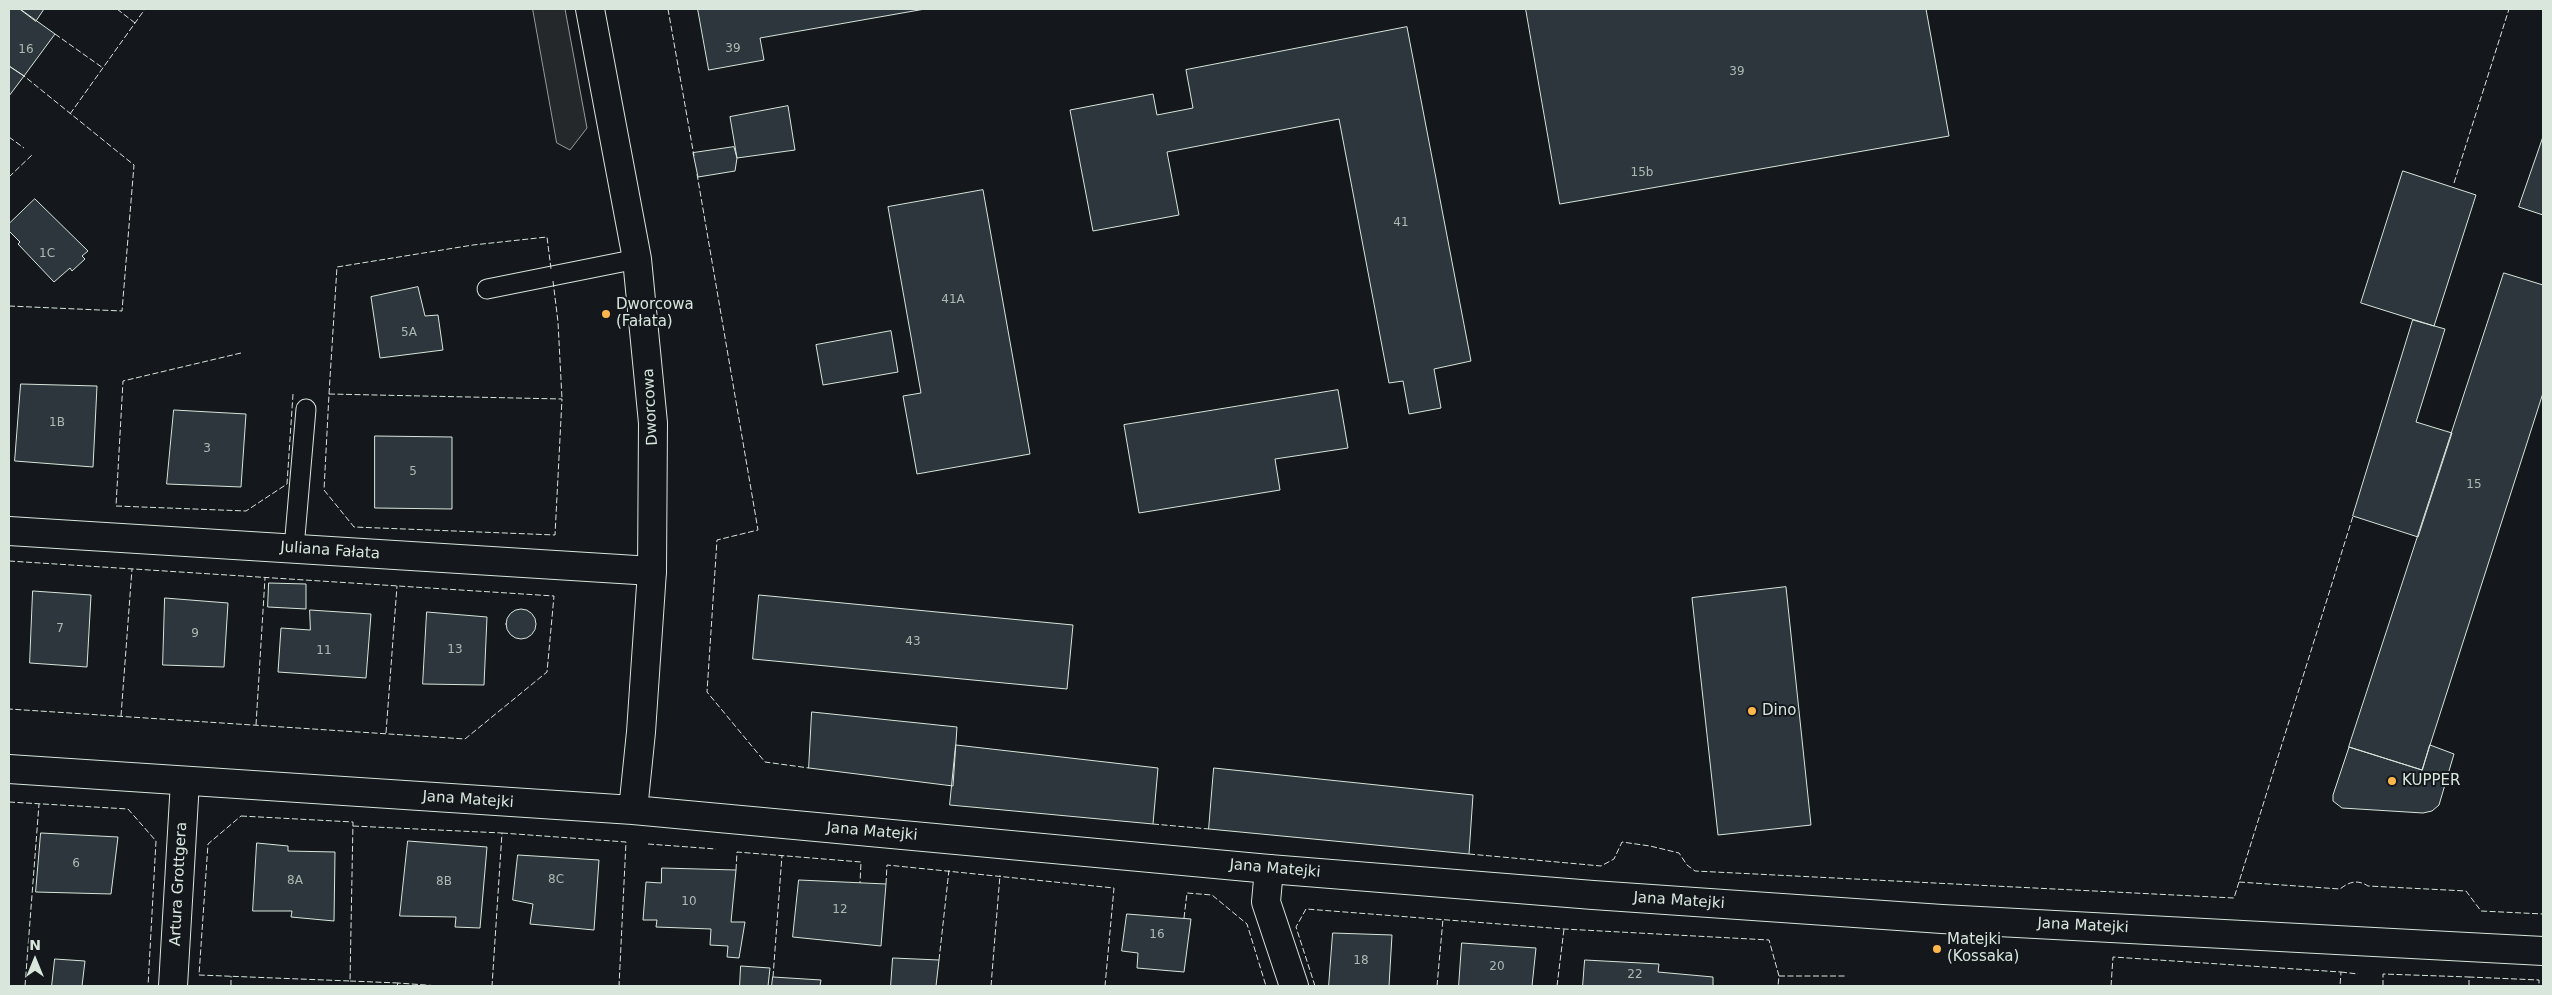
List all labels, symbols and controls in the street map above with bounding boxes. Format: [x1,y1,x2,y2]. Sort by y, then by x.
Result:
house number: 39 [725,42,741,56]
house number: 16 [18,43,34,57]
house number: 39 [1729,65,1745,79]
house number: 15b [1631,166,1653,180]
house number: 41 [1393,216,1409,230]
house number: 1C [39,247,55,261]
house number: 41A [941,293,965,307]
place label: Dworcowa (Fałata) [616,296,694,331]
marker: Dworcowa (Fałata) [600,308,612,320]
house number: 5A [401,326,417,340]
street label: Dworcowa [640,368,662,446]
house number: 1B [49,416,65,430]
house number: 3 [203,442,211,456]
house number: 5 [409,465,417,479]
house number: 15 [2466,478,2482,492]
street label: Juliana Fałata [280,539,380,563]
house number: 7 [56,622,64,636]
house number: 9 [191,627,199,641]
house number: 43 [905,635,921,649]
house number: 13 [447,643,463,657]
house number: 11 [316,644,332,658]
place label: Dino [1762,702,1796,720]
marker: Dino [1746,705,1758,717]
place label: KUPPER [2402,772,2460,790]
marker: KUPPER [2386,775,2398,787]
street label: Jana Matejki [422,788,514,812]
street label: Jana Matejki [826,819,918,845]
street label: Artura Grottgera [167,821,191,947]
street label: Jana Matejki [1229,856,1321,882]
house number: 6 [72,857,80,871]
house number: 8C [548,873,564,887]
house number: 8A [287,874,303,888]
house number: 8B [436,875,452,889]
street label: Jana Matejki [1633,889,1725,913]
house number: 10 [681,895,697,909]
house number: 12 [832,903,848,917]
street label: Jana Matejki [2037,915,2129,937]
house number: 16 [1149,928,1165,942]
place label: Matejki (Kossaka) [1947,931,2019,966]
north arrow [10,935,60,985]
text: N [29,937,41,953]
marker: Matejki (Kossaka) [1931,943,1943,955]
house number: 18 [1353,954,1369,968]
house number: 20 [1489,960,1505,974]
house number: 22 [1627,968,1643,982]

